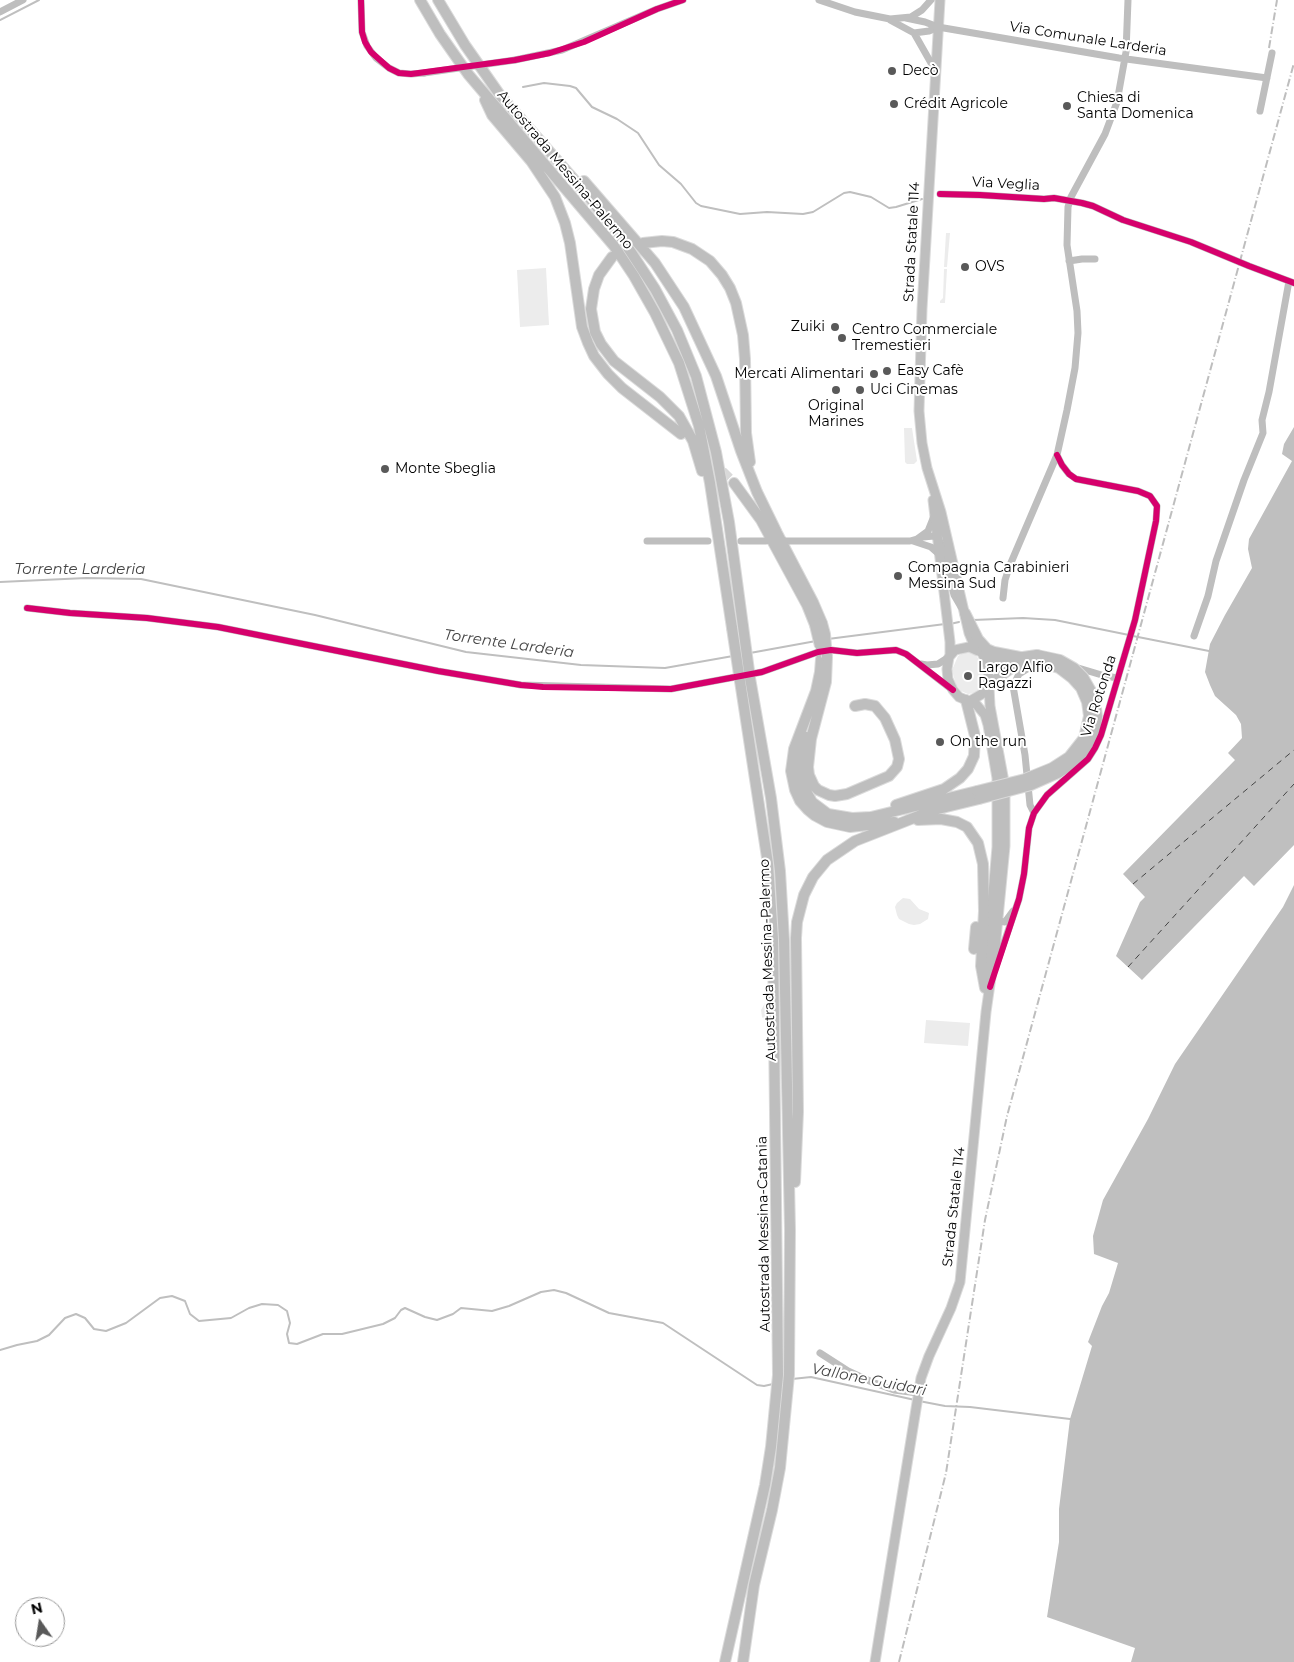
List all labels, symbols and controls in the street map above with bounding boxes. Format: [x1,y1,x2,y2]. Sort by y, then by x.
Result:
street label: Via Comunale Larderia [1008,18,1168,60]
place label: Decò [902,63,939,79]
marker: Decò [886,65,898,77]
street label: Autostrada Messina-Palermo [493,87,637,253]
place label: Chiesa di Santa Domenica [1077,90,1194,122]
place label: Crédit Agricole [904,96,1008,112]
marker: Crédit Agricole [888,98,900,110]
marker: Chiesa di Santa Domenica [1061,100,1073,112]
street label: Via Veglia [972,174,1040,194]
street label: Strada Statale 114 [900,182,924,302]
place label: OVS [975,259,1005,275]
marker: OVS [959,261,971,273]
place label: Zuiki [791,319,825,335]
marker: Zuiki [829,321,841,333]
place label: Centro Commerciale Tremestieri [852,322,997,354]
marker: Centro Commerciale Tremestieri [836,332,848,344]
place label: Easy Cafè [897,363,964,379]
marker: Easy Cafè [881,365,893,377]
place label: Mercati Alimentari [734,366,864,382]
marker: Mercati Alimentari [868,368,880,380]
place label: Uci Cinemas [870,382,958,398]
marker: Original Marines [830,384,842,396]
marker: Uci Cinemas [854,384,866,396]
place label: Original Marines [808,398,864,431]
place label: Monte Sbeglia [395,461,496,477]
marker: Monte Sbeglia [379,463,391,475]
place label: Compagnia Carabinieri Messina Sud [908,560,1069,592]
water label: Torrente Larderia [15,561,145,579]
marker: Compagnia Carabinieri Messina Sud [892,570,904,582]
water label: Torrente Larderia [443,626,575,662]
street label: Via Rotonda [1078,653,1120,739]
place label: Largo Alfio Ragazzi [978,660,1053,692]
marker: Largo Alfio Ragazzi [962,670,974,682]
place label: On the run [950,734,1027,750]
marker: On the run [934,736,946,748]
street label: Autostrada Messina-Palermo [756,859,780,1061]
street label: Autostrada Messina-Catania [754,1136,774,1332]
street label: Strada Statale 114 [939,1146,969,1268]
water label: Vallone Guidari [810,1360,928,1400]
north arrow [15,1597,65,1647]
text: N [29,1598,44,1618]

